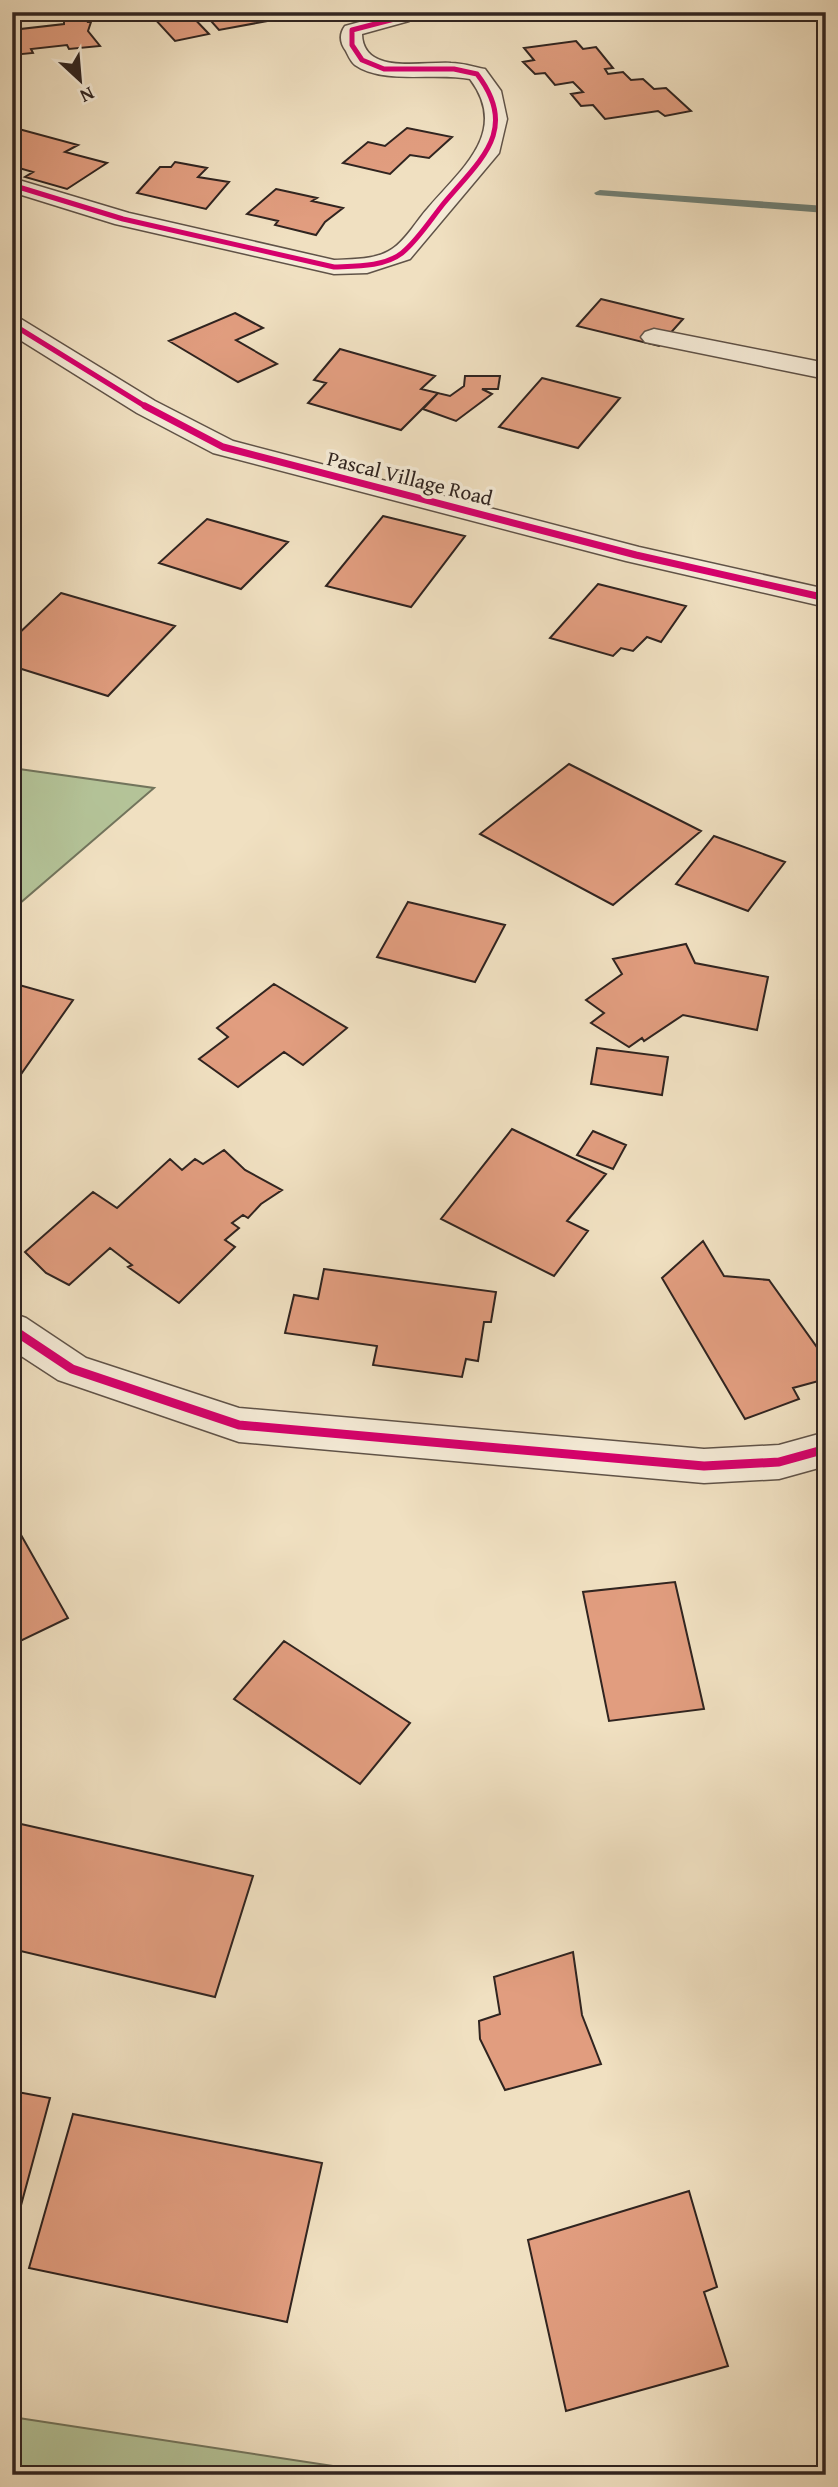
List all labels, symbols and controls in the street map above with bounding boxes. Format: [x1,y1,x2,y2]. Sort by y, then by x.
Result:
north arrow [46,46,116,116]
text: N [75,80,99,111]
street label: Pascal Village Road [324,442,497,514]

